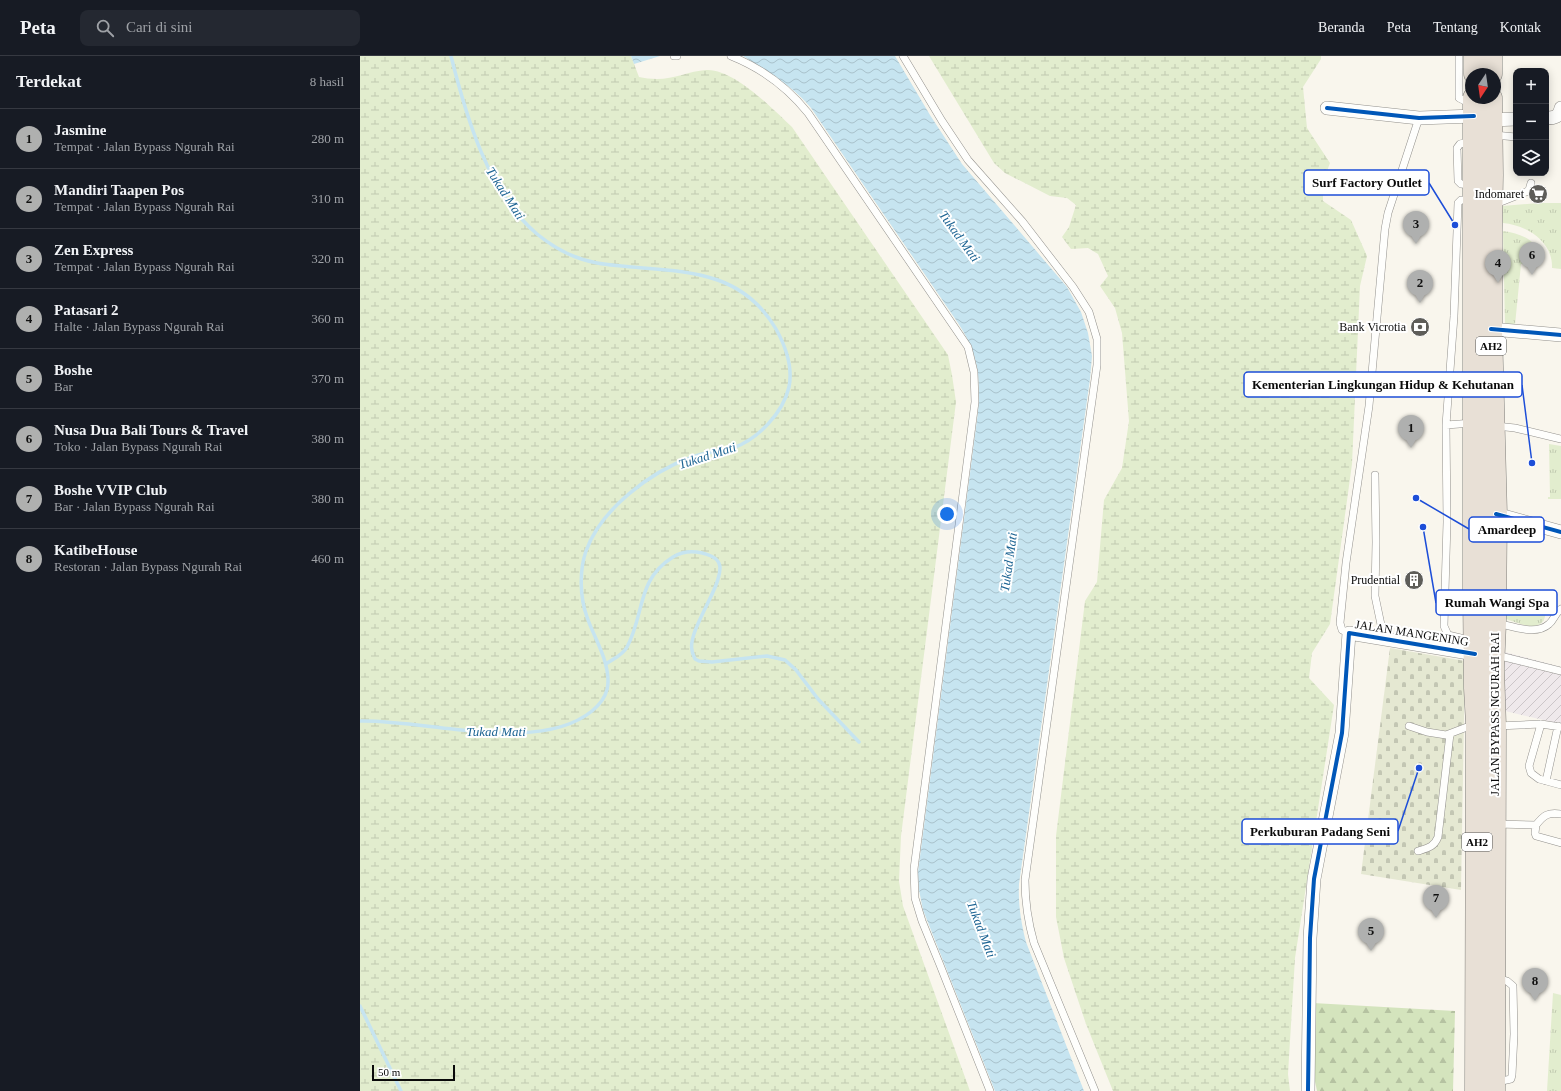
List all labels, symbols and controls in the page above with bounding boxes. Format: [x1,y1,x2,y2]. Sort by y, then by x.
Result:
search box [80,10,360,46]
text: Peta [20,17,56,38]
icon: search [94,17,116,39]
text: Cari di sini [126,19,193,35]
text: Beranda [1318,20,1365,35]
text: Peta [1387,20,1411,35]
text: Tentang [1433,20,1478,35]
text: Kontak [1500,20,1541,35]
north arrow [1465,68,1501,104]
map controls [1513,68,1549,176]
button: + [1513,68,1549,104]
text: Terdekat [16,72,82,91]
text: 8 hasil [310,74,344,89]
button: − [1513,104,1549,140]
text: Jasmine [54,122,107,138]
text: 1 [26,131,32,146]
text: 280 m [311,131,344,146]
text: Tempat · Jalan Bypass Ngurah Rai [54,139,235,154]
button: layers [1513,140,1549,176]
water label: Tukad Mati [483,164,528,223]
callout: Surf Factory Outlet [1304,170,1429,195]
text: Surf Factory Outlet [1312,175,1423,190]
text: Mandiri Taapen Pos [54,182,184,198]
supermarket icon: Indomaret [1527,183,1549,205]
place label: Indomaret [1475,187,1525,201]
text: 2 [26,191,32,206]
text: 310 m [311,191,344,206]
text: Tempat · Jalan Bypass Ngurah Rai [54,199,235,214]
water label: Tukad Mati [936,208,983,265]
pin: 3 [1403,211,1429,244]
text: Zen Express [54,242,133,258]
pin: 6 [1519,242,1545,275]
pin: 4 [1485,250,1511,283]
text: 3 [26,251,32,266]
text: 320 m [311,251,344,266]
text: Tempat · Jalan Bypass Ngurah Rai [54,259,235,274]
pin: 2 [1407,270,1433,303]
text: Patasari 2 [54,302,119,318]
text: 4 [26,311,32,326]
text: 360 m [311,311,344,326]
bank icon: Bank Vicrotia [1409,316,1431,338]
text: Halte · Jalan Bypass Ngurah Rai [54,319,224,334]
place label: Bank Vicrotia [1339,320,1407,334]
road number: AH2 [1476,337,1506,355]
text: Boshe [54,362,92,378]
text: 5 [26,371,32,386]
text: 370 m [311,371,344,386]
callout: Kementerian Lingkungan Hidup & Kehutanan [1244,372,1522,397]
text: Kementerian Lingkungan Hidup & Kehutanan [1252,377,1515,392]
text: Bar [54,379,73,394]
pin: 1 [1398,415,1424,448]
text: Nusa Dua Bali Tours & Travel [54,422,248,438]
text: 6 [26,431,32,446]
text: 380 m [311,431,344,446]
text: Toko · Jalan Bypass Ngurah Rai [54,439,222,454]
water label: Tukad Mati [676,439,738,472]
text: Boshe VVIP Club [54,482,167,498]
text: 7 [26,491,32,506]
text: 380 m [311,491,344,506]
text: Bar · Jalan Bypass Ngurah Rai [54,499,215,514]
your location [937,504,957,524]
callout: Amardeep [1469,517,1544,542]
text: Amardeep [1478,522,1536,537]
water label: Tukad Mati [997,531,1020,593]
text: KatibeHouse [54,542,137,558]
text: 8 [26,551,32,566]
text: 460 m [311,551,344,566]
text: Restoran · Jalan Bypass Ngurah Rai [54,559,242,574]
building icon: Prudential [1403,569,1425,591]
place label: Prudential [1351,573,1401,587]
callout: Rumah Wangi Spa [1436,590,1557,615]
text: Rumah Wangi Spa [1445,595,1550,610]
street label: JALAN MANGENING [1354,617,1470,649]
street label: JALAN BYPASS NGURAH RAI [1488,632,1502,796]
water label: Tukad Mati [466,724,526,739]
callout: Perkuburan Padang Seni [1242,819,1398,844]
text: Perkuburan Padang Seni [1250,824,1390,839]
road number: AH2 [1462,833,1492,851]
pin: 7 [1423,885,1449,918]
water label: Tukad Mati [964,899,999,960]
pin: 5 [1358,918,1384,951]
pin: 8 [1522,968,1548,1001]
scale bar [372,1063,455,1082]
text: 50 m [378,1066,400,1078]

